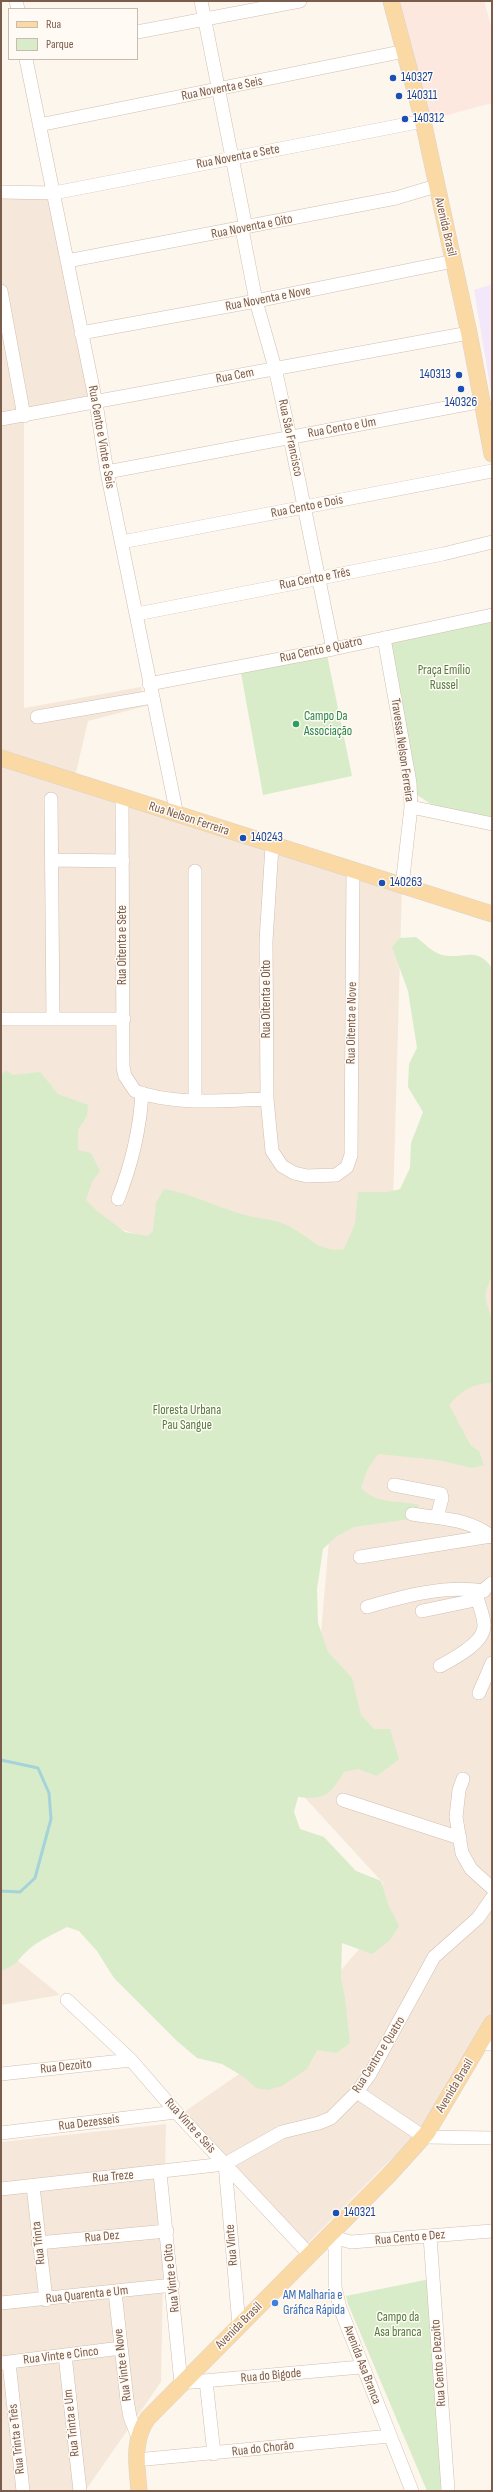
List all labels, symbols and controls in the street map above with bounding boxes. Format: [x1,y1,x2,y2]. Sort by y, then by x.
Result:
legend [8,8,138,60]
text: Rua [46,17,61,32]
text: Parque [46,37,74,52]
place label: 140327 [401,70,433,86]
street label: Rua Noventa e Seis [180,73,264,105]
marker: 140327 [388,73,398,83]
place label: 140311 [407,88,437,104]
marker: 140311 [394,91,404,101]
place label: 140312 [413,111,444,127]
marker: 140312 [400,114,410,124]
street label: Rua Noventa e Sete [195,141,281,173]
street label: Avenida Brasil [431,196,459,258]
street label: Rua Noventa e Oito [210,211,294,243]
street label: Rua Noventa e Nove [224,283,312,315]
street label: Rua Cem [215,365,255,387]
place label: 140313 [420,367,451,383]
marker: 140313 [454,370,464,380]
street label: Rua Cento e Vinte e Seis [84,384,118,490]
marker: 140326 [456,384,466,394]
place label: 140326 [445,395,477,411]
street label: Rua São Francisco [274,398,306,478]
street label: Rua Cento e Um [307,414,377,442]
street label: Rua Cento e Dois [270,492,344,522]
street label: Rua Cento e Três [278,564,352,594]
street label: Rua Cento e Quatro [278,634,364,666]
park label: Praça Emílio Russel [418,663,470,694]
street label: Travessa Nelson Ferreira [387,697,417,803]
place label: Campo Da Associação [304,709,352,740]
marker: Campo Da Associação [291,719,301,729]
street label: Rua Nelson Ferreira [147,799,231,839]
place label: 140243 [251,830,283,846]
marker: 140243 [238,833,248,843]
place label: 140263 [390,875,422,891]
marker: 140263 [377,878,387,888]
street label: Rua Oitenta e Sete [115,905,131,985]
street label: Rua Oitenta e Oito [259,960,275,1038]
street label: Rua Oitenta e Nove [343,982,361,1064]
park label: Floresta Urbana Pau Sangue [153,1403,221,1434]
street label: Rua Centro e Quatro [349,2014,409,2096]
street label: Avenida Brasil [433,2056,477,2116]
street label: Rua Dezoito [39,2057,93,2077]
street label: Rua Vinte e Seis [161,2095,219,2157]
street label: Rua Dezesseis [58,2112,120,2134]
street label: Rua Treze [92,2167,134,2187]
place label: 140321 [344,2205,375,2221]
marker: 140321 [331,2208,341,2218]
street label: Rua Trinta [29,2221,49,2265]
street label: Rua Vinte [222,2224,242,2266]
street label: Rua Cento e Dez [374,2227,446,2249]
street label: Rua Dez [84,2228,120,2246]
street label: Rua Vinte e Oito [161,2243,183,2313]
street label: Rua Quarenta e Um [45,2283,129,2307]
place label: AM Malharia e Gráfica Rápida [283,2288,345,2319]
marker: AM Malharia e Gráfica Rápida [270,2298,280,2308]
street label: Avenida Brasil [212,2299,266,2353]
park label: Campo da Asa branca [375,2310,421,2341]
street label: Rua Cento e Dezoito [428,2319,450,2407]
street label: Avenida Asa Branca [340,2323,384,2407]
street label: Rua Vinte e Nove [111,2328,135,2402]
street label: Rua Vinte e Cinco [22,2344,100,2368]
street label: Rua do Bigode [240,2366,302,2386]
street label: Rua Trinta e Um [61,2389,83,2457]
street label: Rua Trinta e Três [6,2403,28,2475]
street label: Rua do Chorão [231,2438,295,2460]

